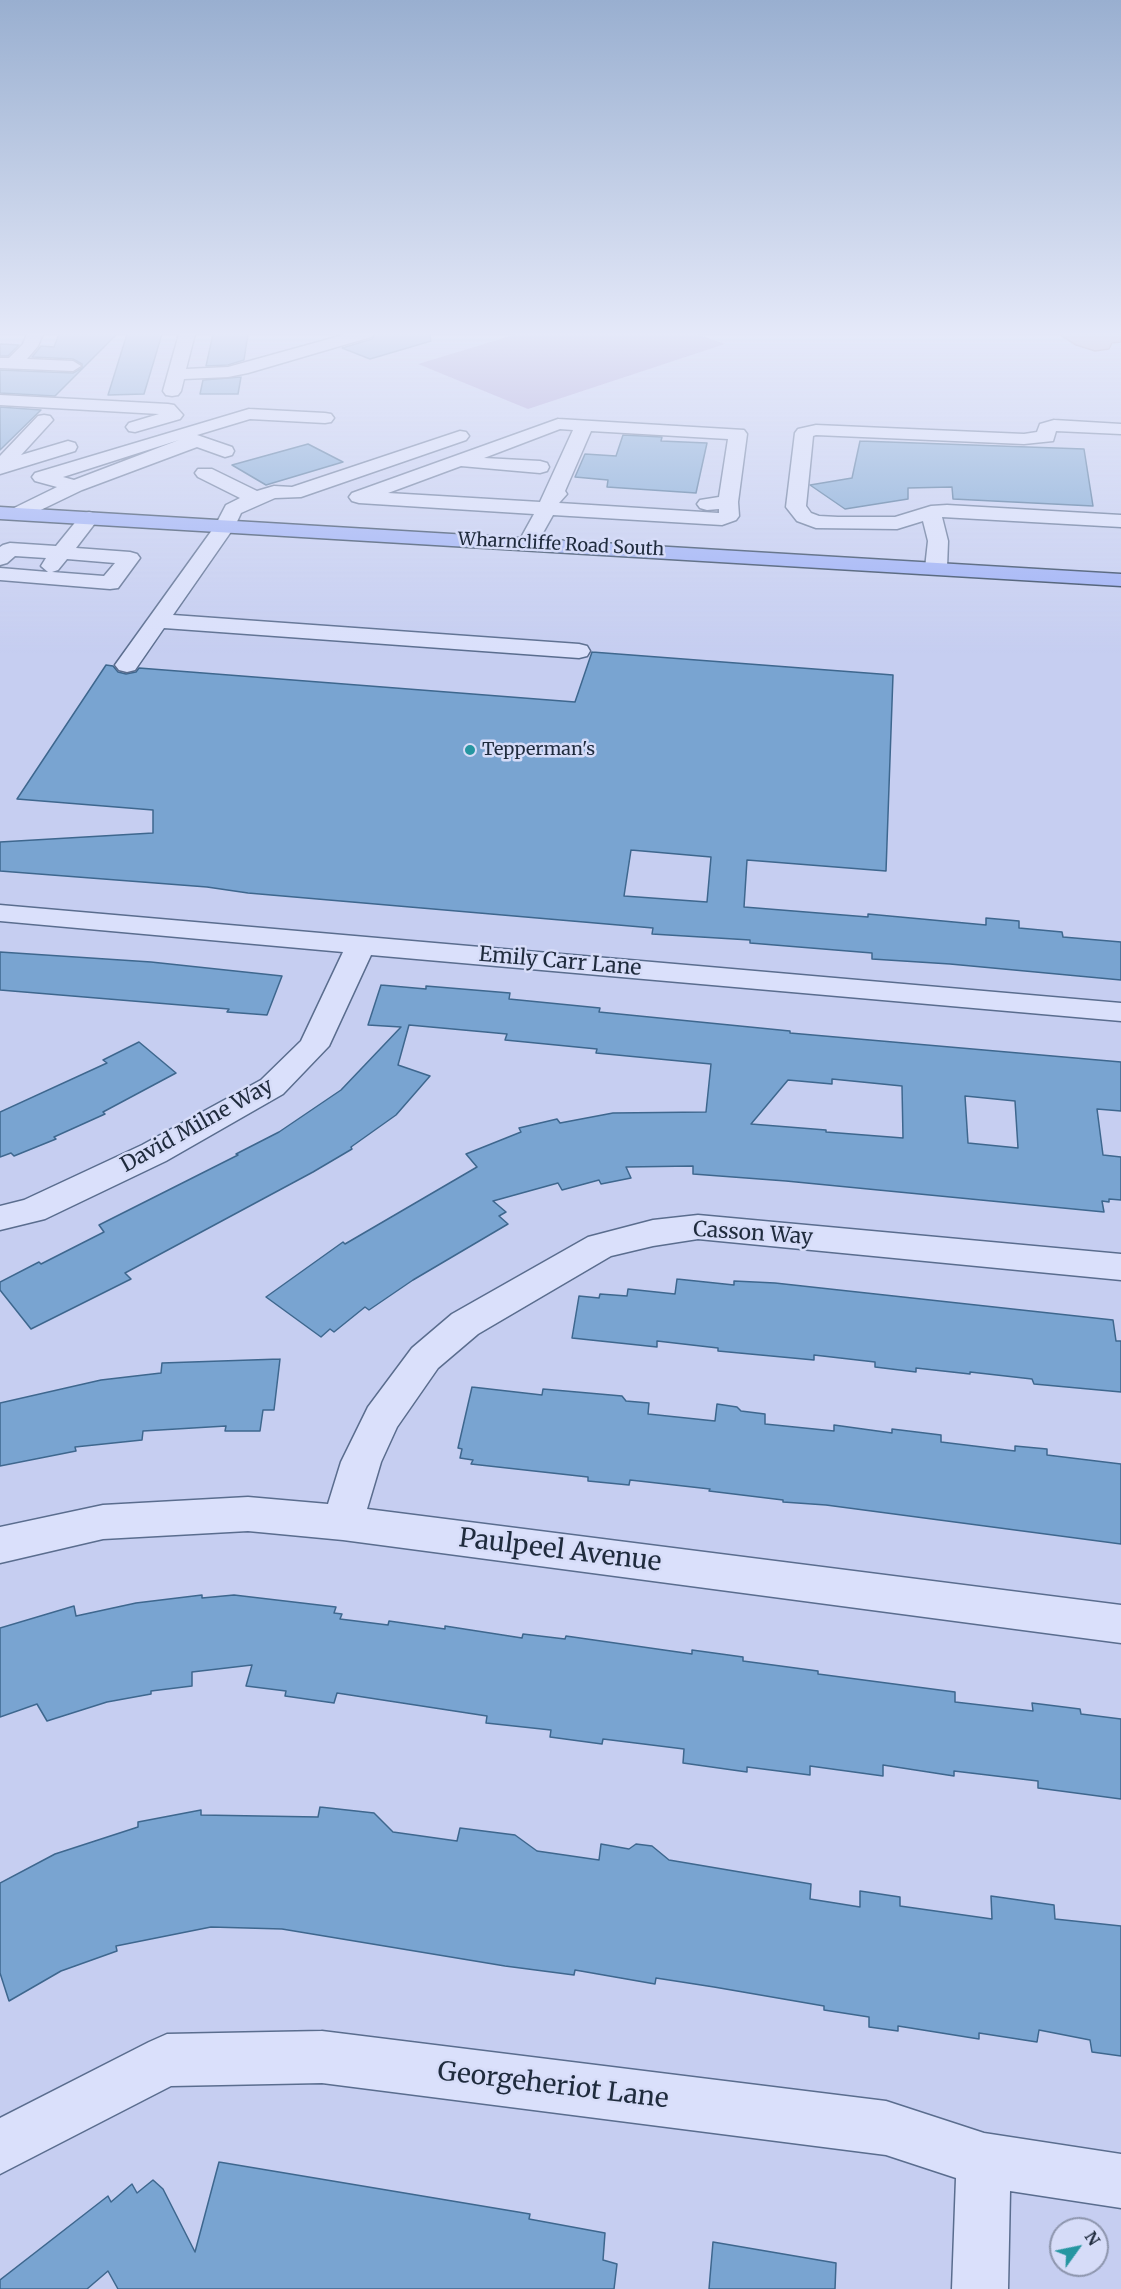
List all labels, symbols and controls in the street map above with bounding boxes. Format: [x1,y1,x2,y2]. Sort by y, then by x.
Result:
street label: Wharncliffe Road South [457,529,665,561]
place label: Tepperman's [482,739,595,761]
marker: Tepperman's [463,743,477,757]
street label: Emily Carr Lane [478,942,642,982]
street label: David Milne Way [116,1074,278,1178]
street label: Casson Way [692,1217,814,1251]
street label: Paulpeel Avenue [457,1523,663,1579]
street label: Georgeheriot Lane [436,2056,670,2116]
north arrow [1049,2217,1109,2277]
text: N [1081,2228,1104,2249]

